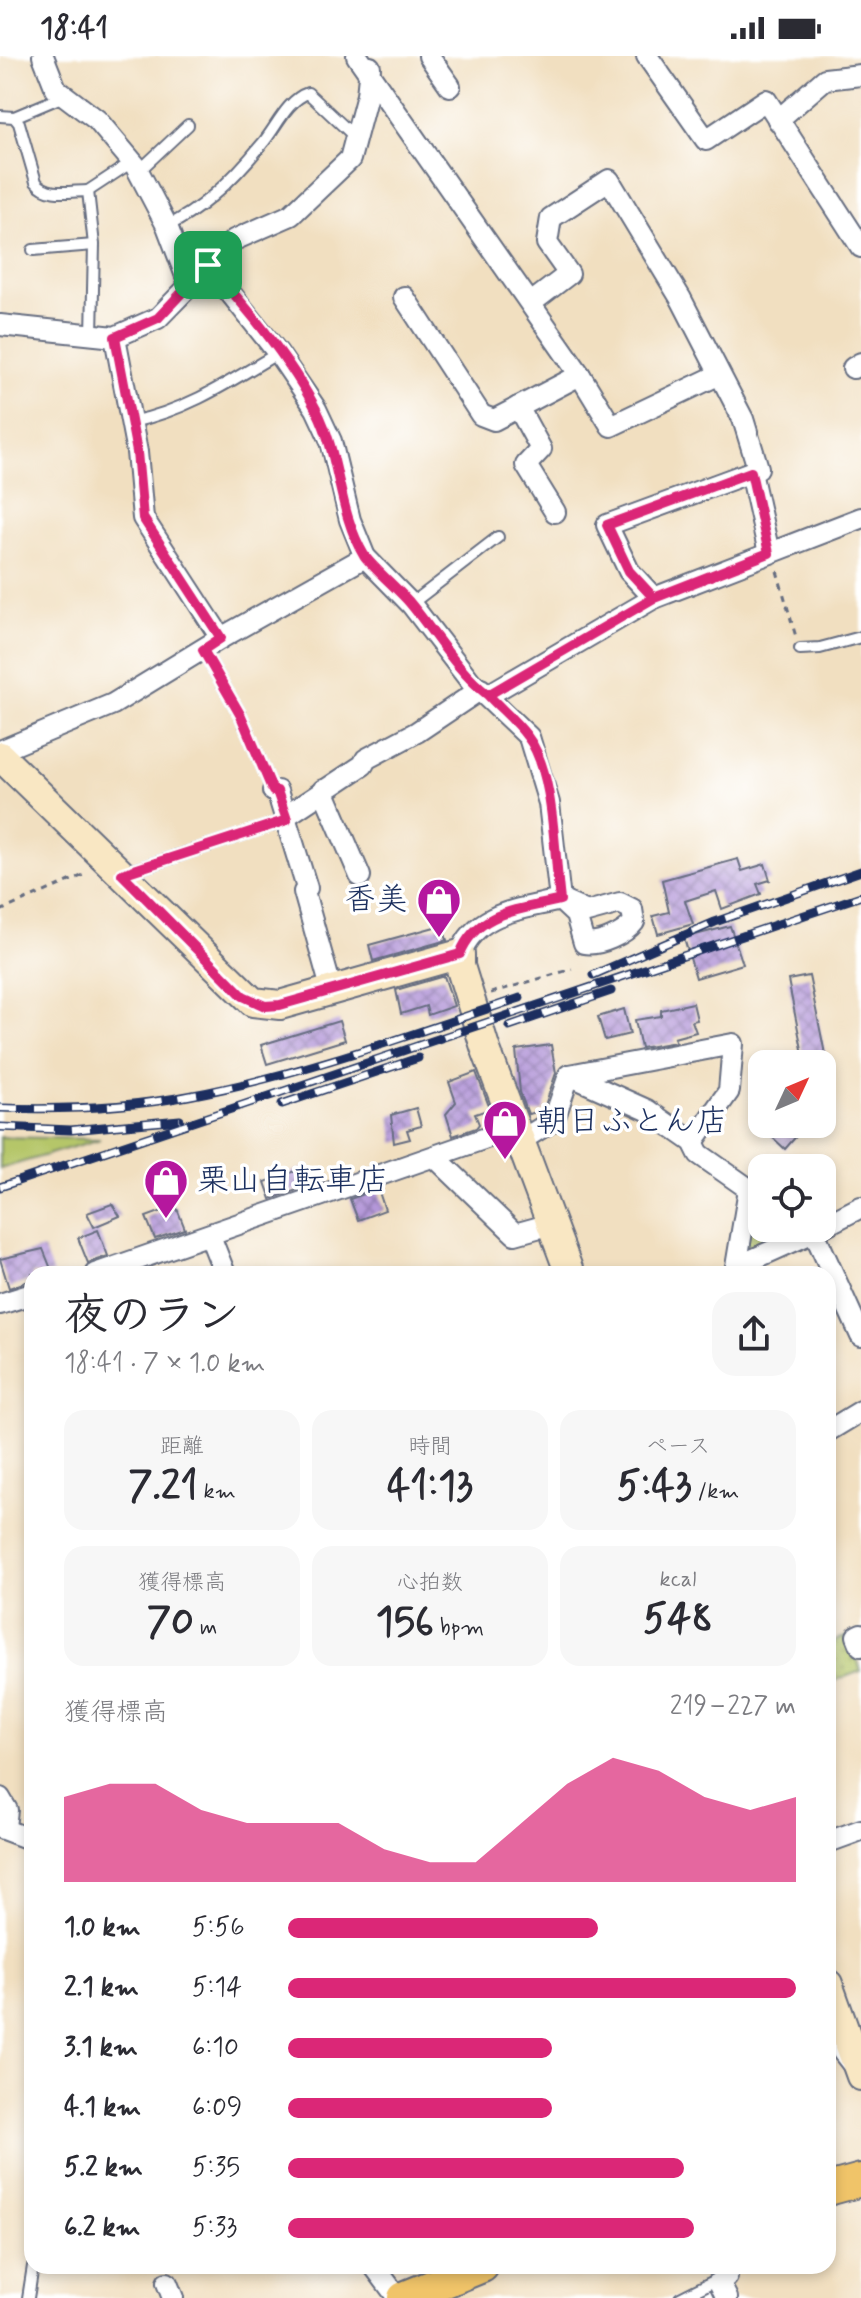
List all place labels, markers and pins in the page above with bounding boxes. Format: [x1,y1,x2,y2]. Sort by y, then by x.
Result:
pin [174,231,242,299]
shop icon: 香美 [415,876,463,939]
place label: 香美 [344,879,408,921]
shop icon: 朝日ふとん店 [481,1098,529,1161]
place label: 朝日ふとん店 [536,1101,728,1143]
shop icon: 栗山自転車店 [142,1157,190,1220]
place label: 栗山自転車店 [197,1160,389,1202]

